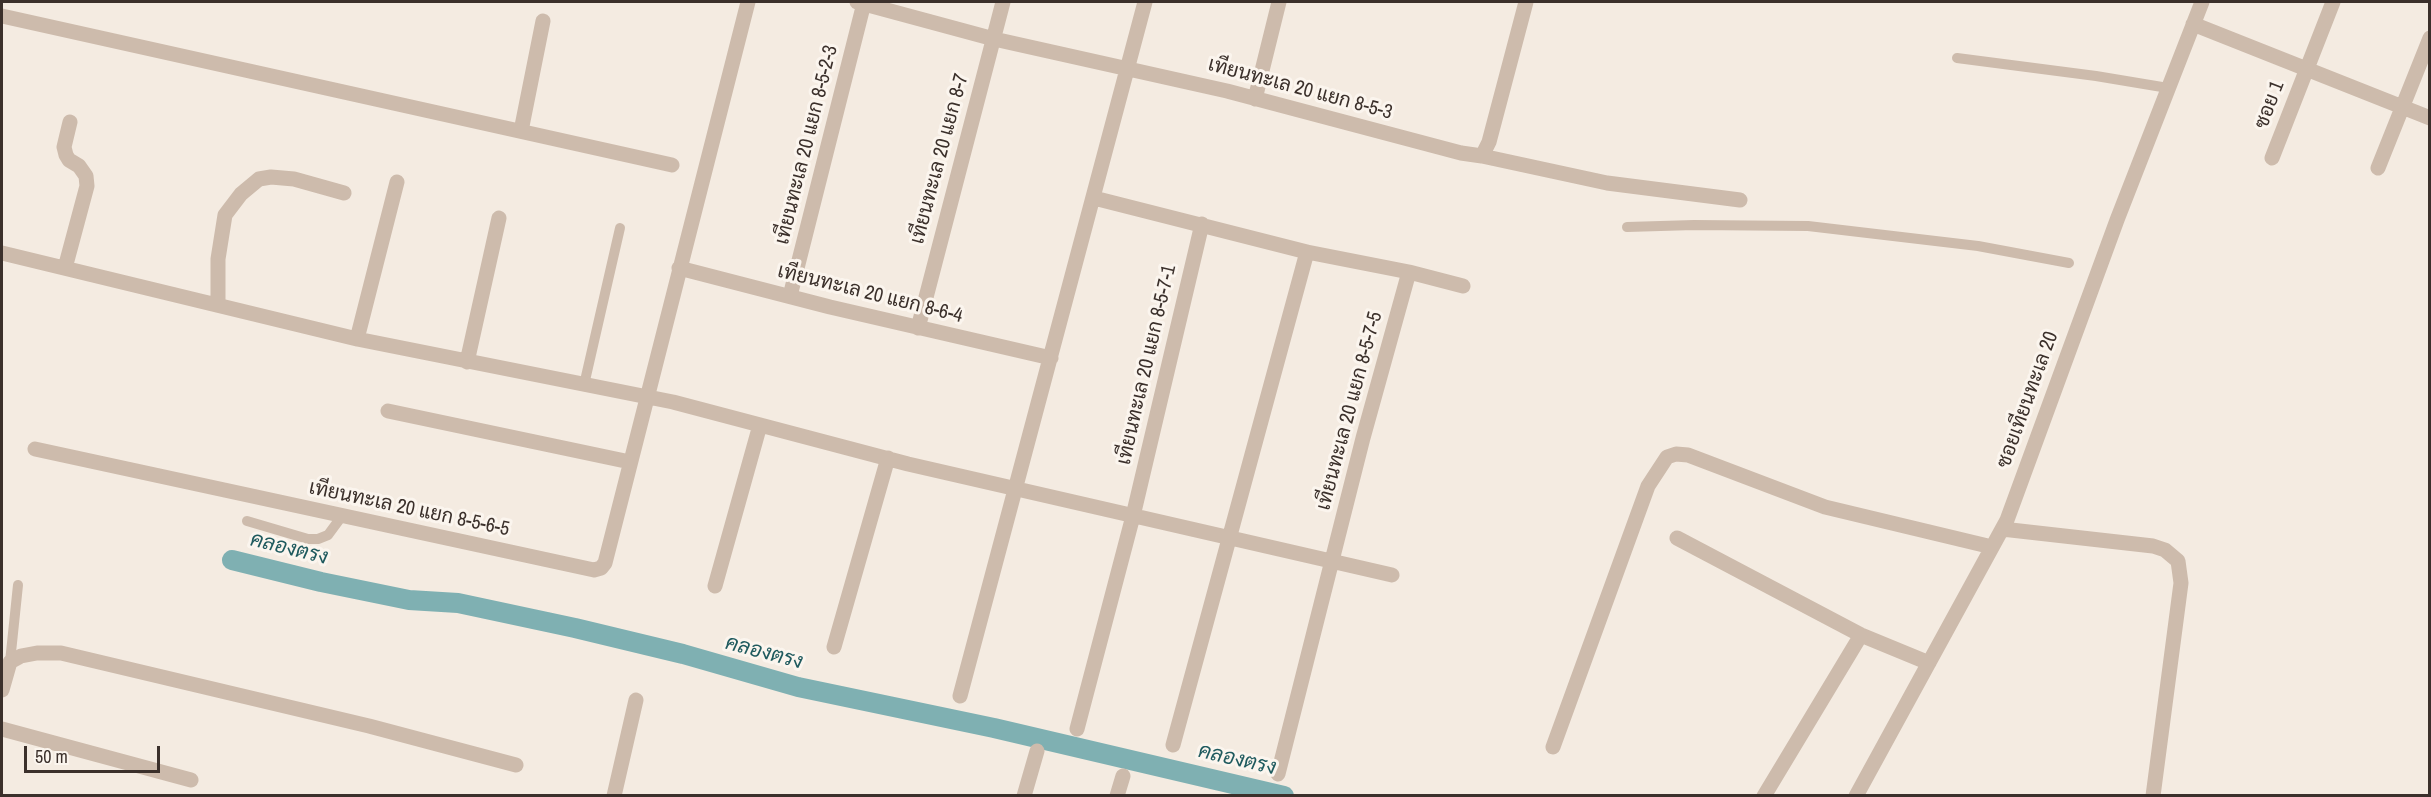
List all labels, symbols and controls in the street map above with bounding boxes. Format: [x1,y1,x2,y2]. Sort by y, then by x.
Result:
street label: เทียนทะเล 20 แยก 8-5-2-3 [771,43,843,247]
street label: เทียนทะเล 20 แยก 8-5-3 [1205,53,1395,125]
street label: เทียนทะเล 20 แยก 8-7 [906,71,974,247]
street label: ซอย 1 [2250,78,2290,132]
street label: เทียนทะเล 20 แยก 8-6-4 [775,259,965,329]
street label: เทียนทะเล 20 แยก 8-5-7-1 [1112,263,1182,467]
street label: เทียนทะเล 20 แยก 8-5-7-5 [1312,309,1388,513]
street label: ซอยเทียนทะเล 20 [1992,329,2064,471]
street label: เทียนทะเล 20 แยก 8-5-6-5 [307,476,511,542]
water label: คลองตรง [248,527,330,571]
water label: คลองตรง [723,631,805,675]
scale bar [27,734,164,772]
water label: คลองตรง [1196,739,1278,781]
text: 50 m [35,744,68,769]

